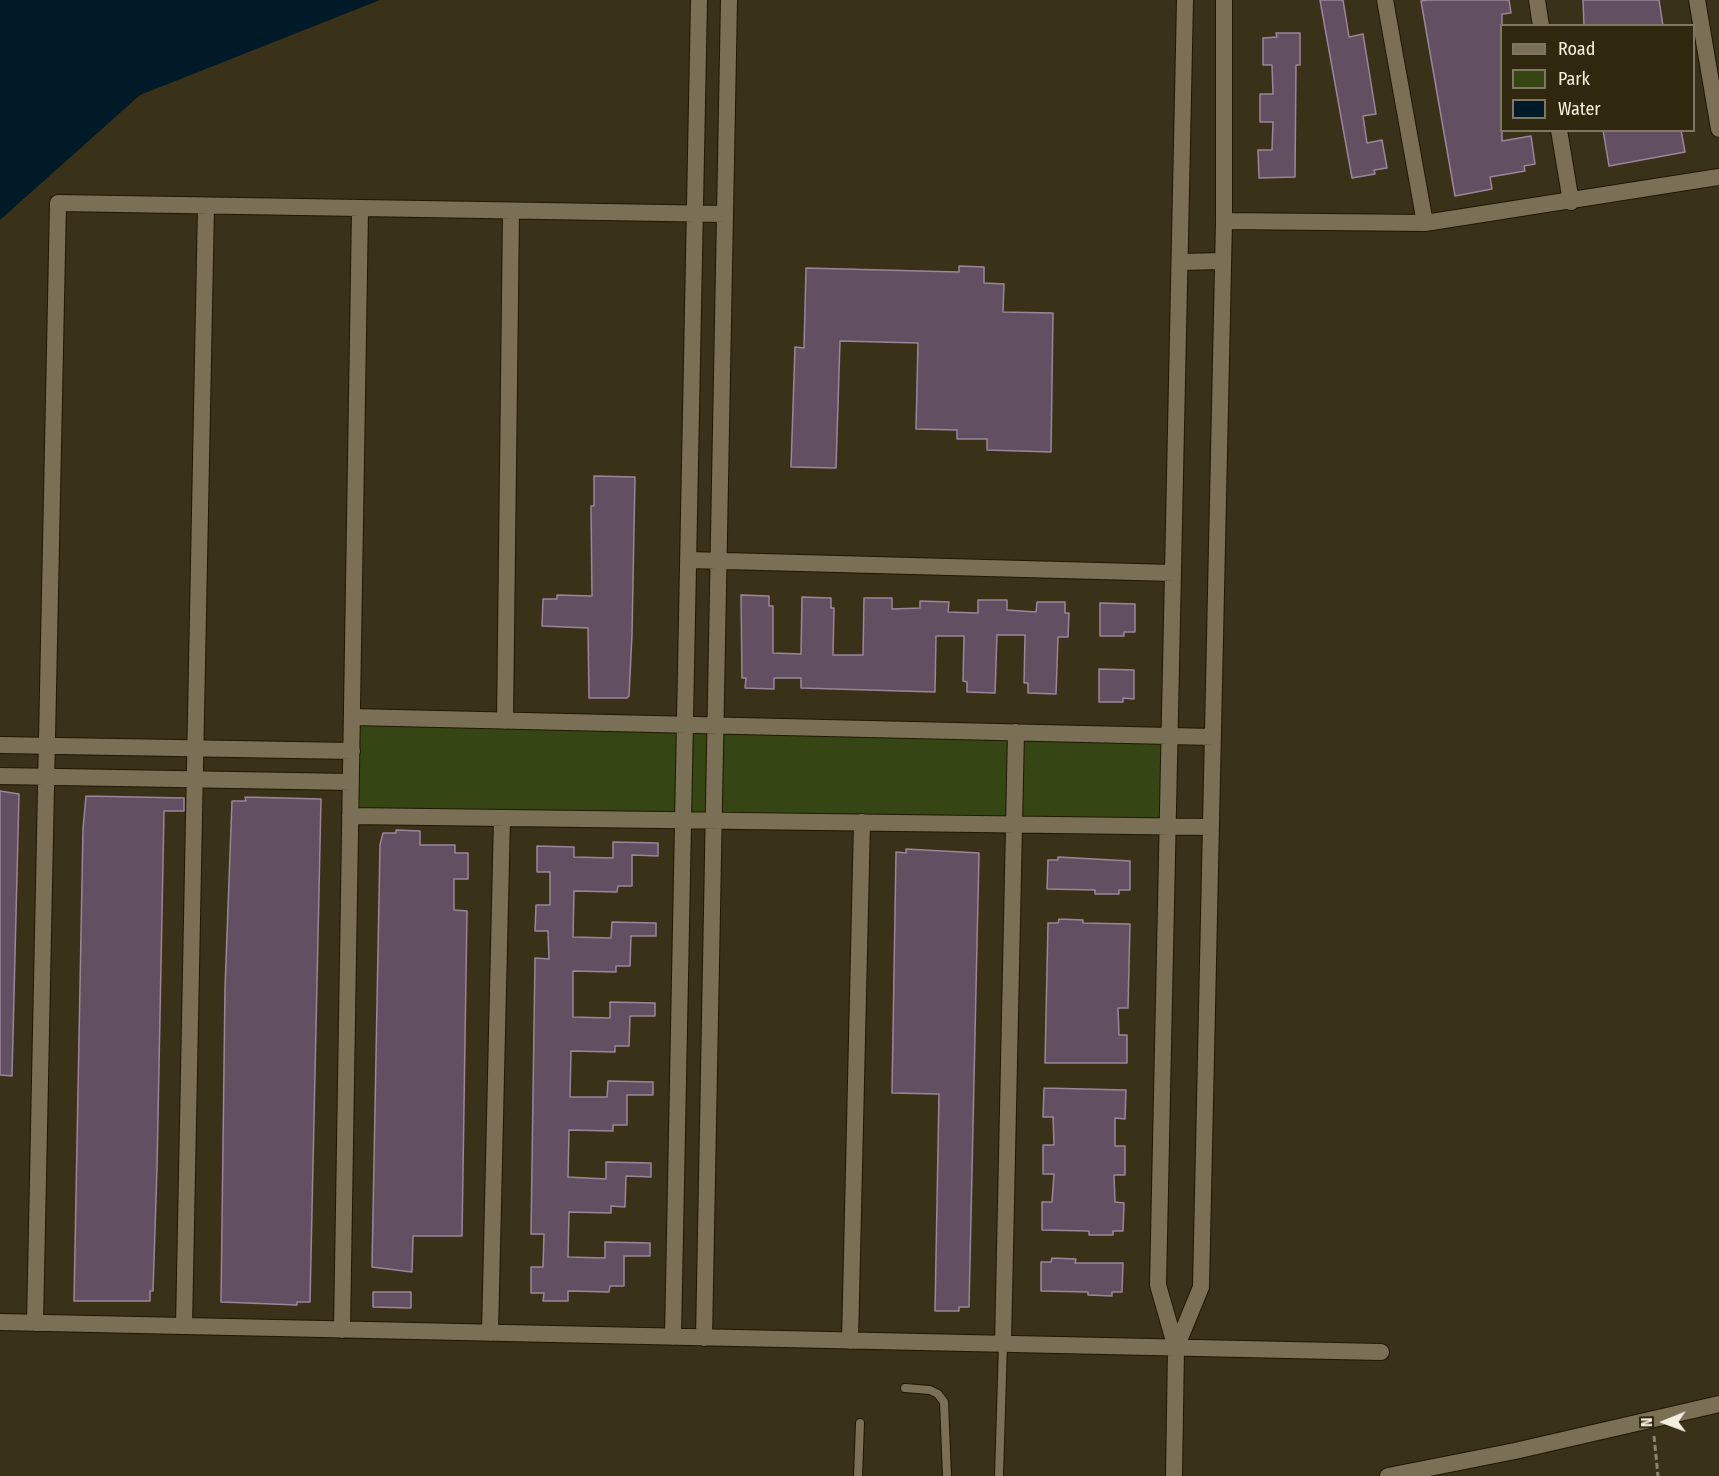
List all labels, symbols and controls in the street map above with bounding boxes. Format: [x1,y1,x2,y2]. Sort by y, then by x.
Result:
legend [1500,24,1695,132]
text: Road [1558,38,1595,60]
text: Park [1558,68,1590,90]
text: Water [1558,98,1601,120]
north arrow [1635,1392,1695,1452]
text: N [1637,1417,1656,1427]

